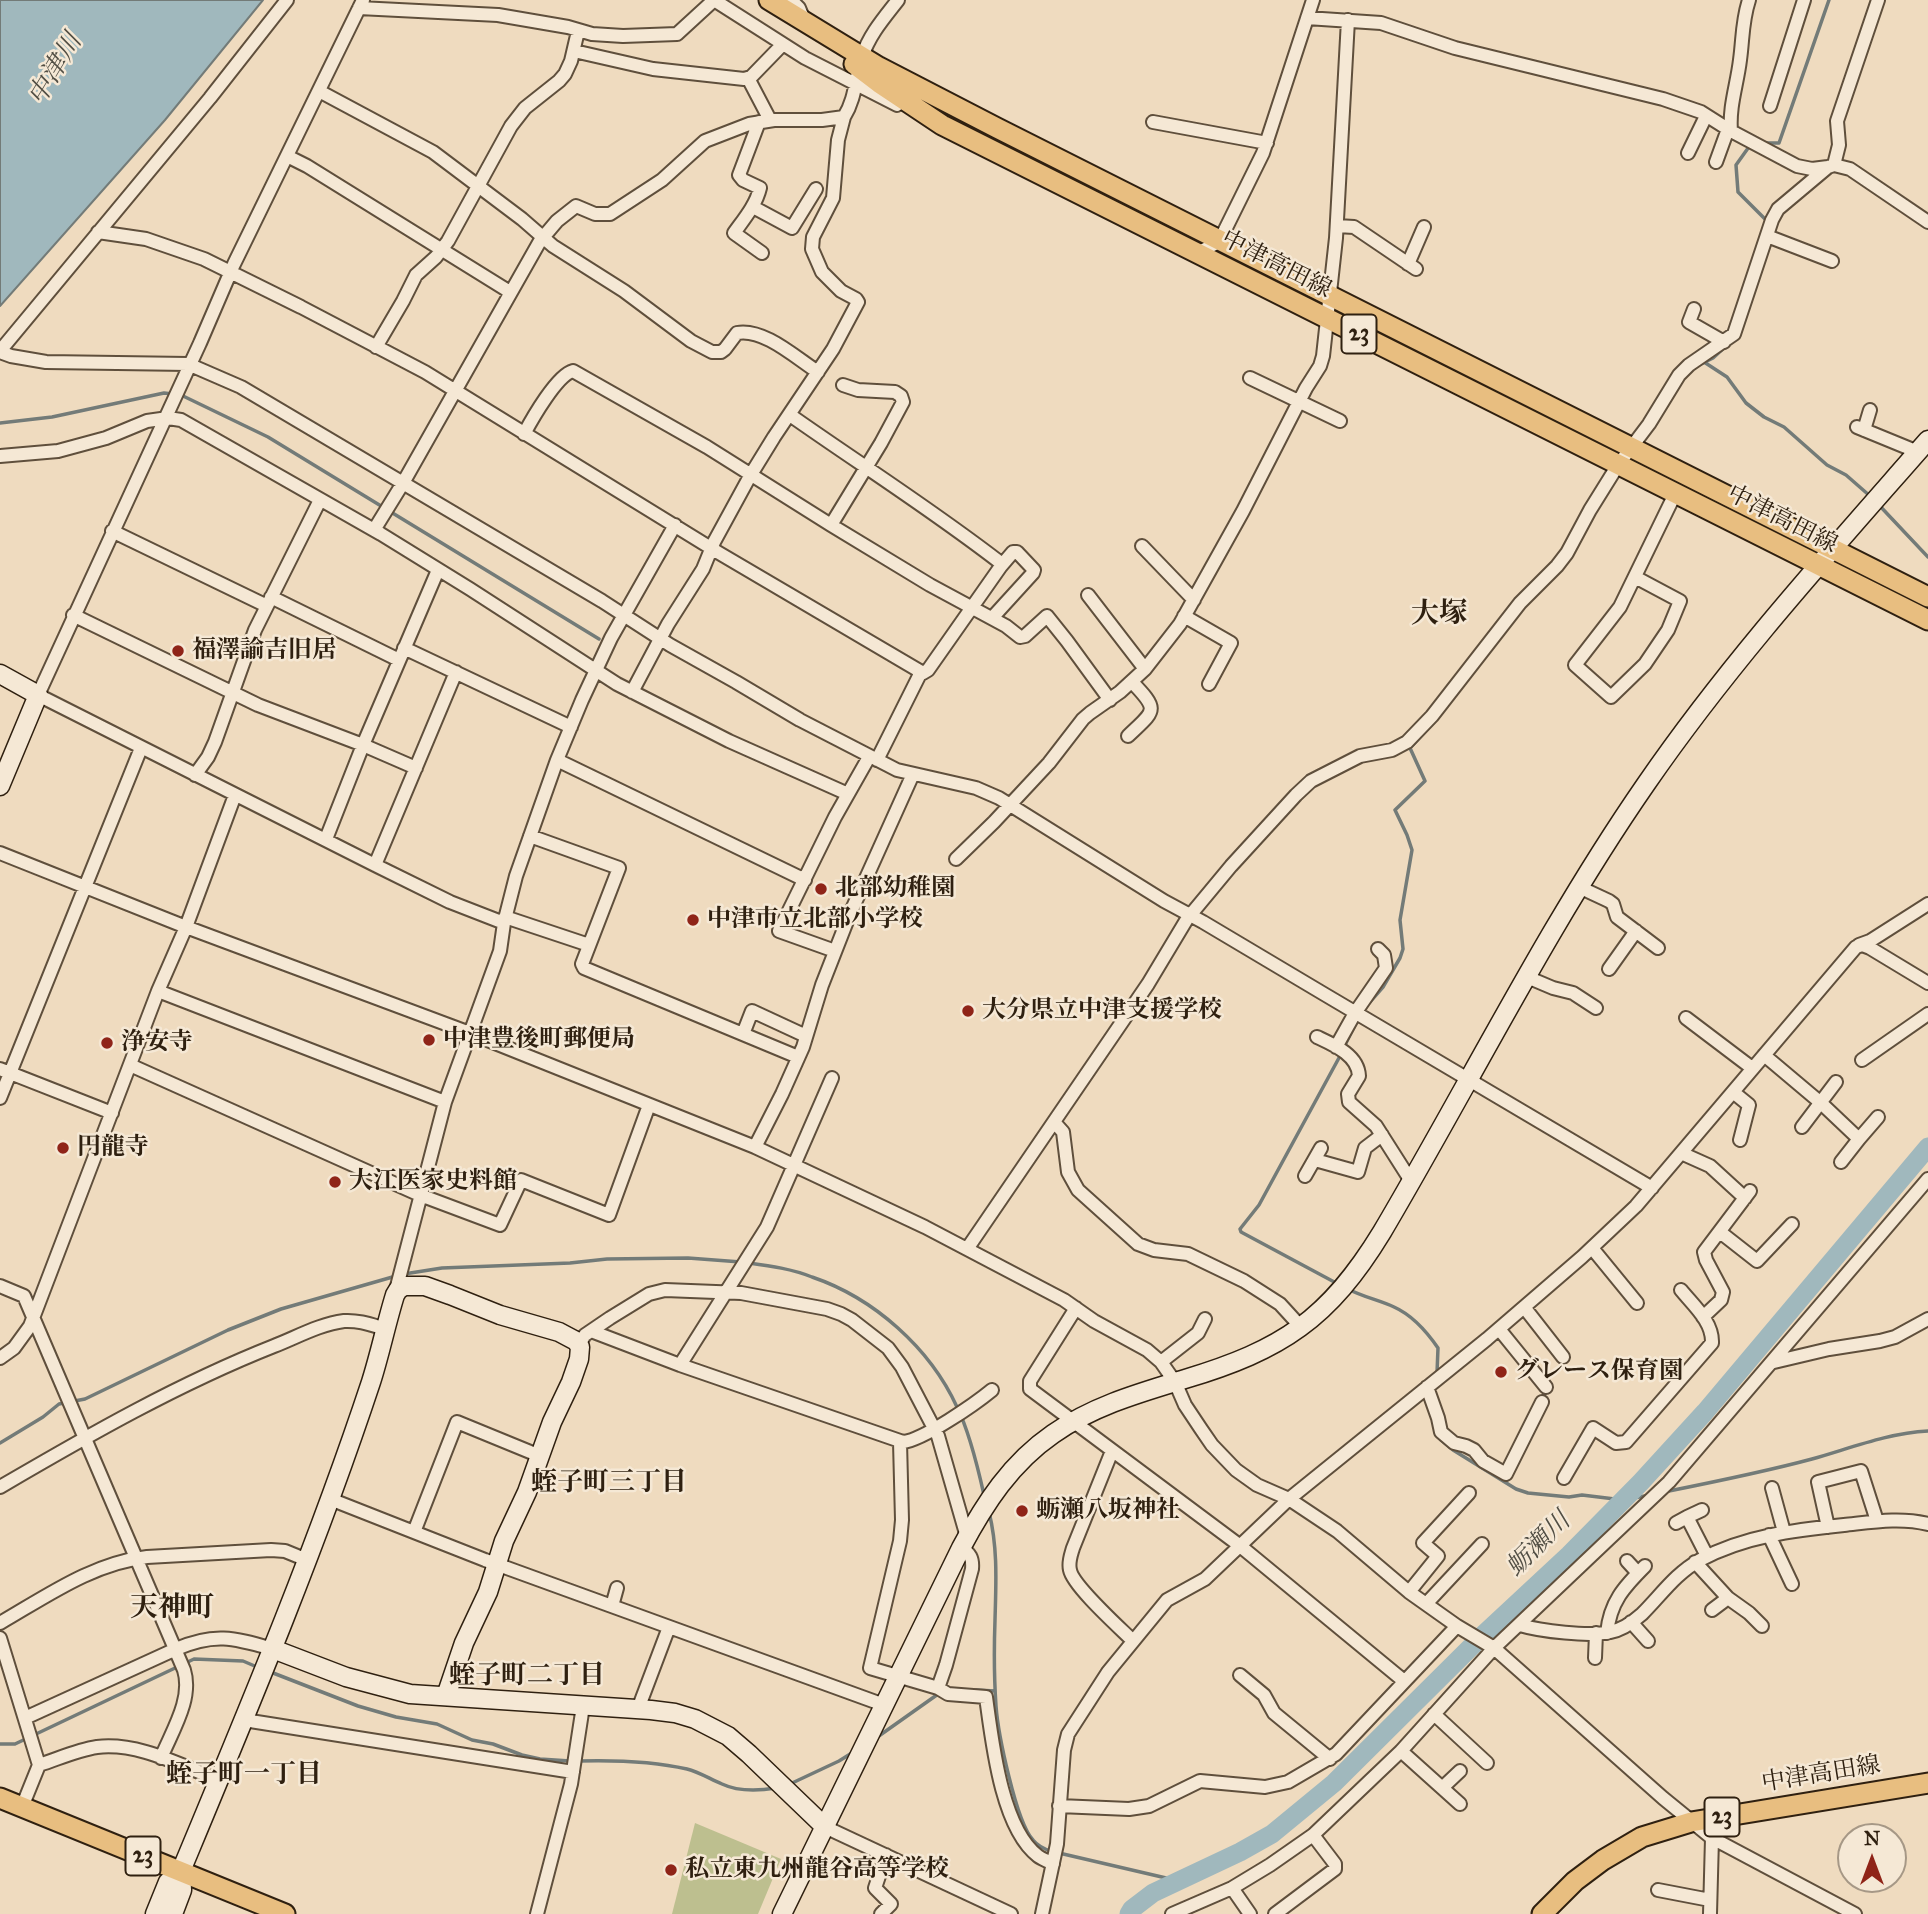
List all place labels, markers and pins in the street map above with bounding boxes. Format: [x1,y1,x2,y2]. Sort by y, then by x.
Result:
place label: 福澤諭吉旧居 [192,637,336,665]
marker: 福澤諭吉旧居 [170,643,186,659]
place label: 北部幼稚園 [835,875,955,903]
marker: 北部幼稚園 [813,881,829,897]
place label: 中津市立北部小学校 [707,906,923,934]
marker: 中津市立北部小学校 [685,912,701,928]
place label: 大分県立中津支援学校 [982,997,1222,1025]
marker: 大分県立中津支援学校 [960,1003,976,1019]
place label: 中津豊後町郵便局 [443,1026,635,1054]
place label: 浄安寺 [121,1029,193,1057]
marker: 中津豊後町郵便局 [421,1032,437,1048]
marker: 浄安寺 [99,1035,115,1051]
place label: 円龍寺 [77,1134,149,1162]
marker: 円龍寺 [55,1140,71,1156]
place label: 大江医家史料館 [349,1168,517,1196]
marker: 大江医家史料館 [327,1174,343,1190]
place label: グレース保育園 [1515,1358,1683,1386]
marker: グレース保育園 [1493,1364,1509,1380]
place label: 蛎瀬八坂神社 [1036,1497,1180,1525]
marker: 蛎瀬八坂神社 [1014,1503,1030,1519]
place label: 私立東九州龍谷高等学校 [685,1856,949,1884]
marker: 私立東九州龍谷高等学校 [663,1862,679,1878]

